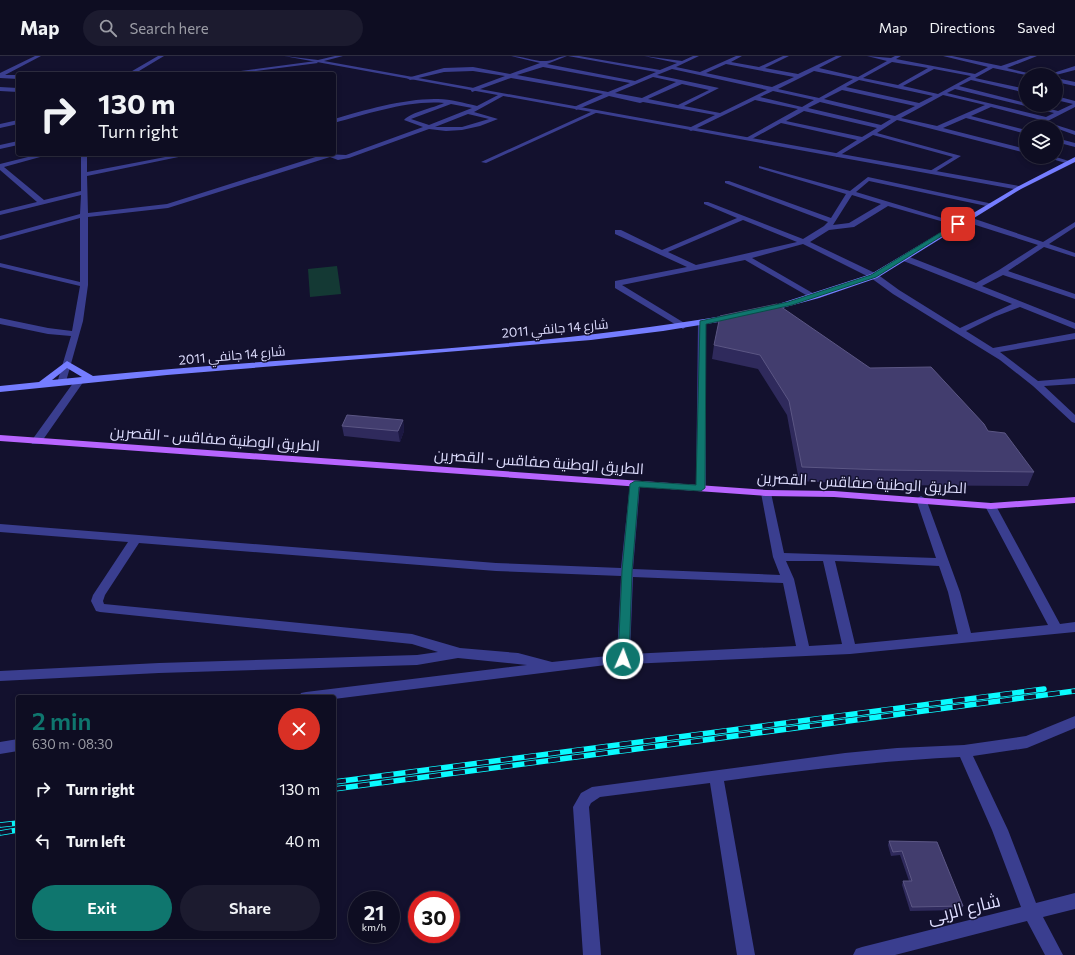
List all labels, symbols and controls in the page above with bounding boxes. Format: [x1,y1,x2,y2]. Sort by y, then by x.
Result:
search box [83,10,363,46]
text: Map [20,16,59,39]
icon: search [97,17,119,39]
text: Search here [129,19,209,37]
text: Map [879,19,908,36]
text: Directions [930,19,995,36]
text: Saved [1017,19,1055,36]
map controls [1019,68,1063,164]
button: sound [1019,68,1063,112]
text: 130 m [98,86,175,120]
icon: right [32,88,84,140]
text: Turn right [98,120,178,142]
button: layers [1019,120,1063,164]
pin [941,207,975,241]
icon: arrive [947,213,969,235]
street label: شارع 14 جانفي 2011 [501,315,609,344]
street label: شارع 14 جانفي 2011 [178,342,286,371]
street label: الطريق الوطنية صفاقس - القصرين [109,422,321,456]
street label: الطريق الوطنية صفاقس - القصرين [433,445,645,479]
street label: الطريق الوطنية صفاقس - القصرين [757,468,967,498]
position arrow [602,638,644,680]
text: 2 min [32,706,91,735]
button: close [278,708,320,750]
text: 630 m · 08:30 [32,736,113,752]
icon: right [32,778,54,800]
text: Turn right [66,780,135,798]
text: 130 m [279,780,320,798]
icon: left [32,830,54,852]
text: Turn left [66,832,125,850]
text: 40 m [285,832,320,850]
button: Exit [32,885,172,931]
button: Share [180,885,320,931]
street label: شارع الربى [925,888,1003,930]
speed limit sign: 30 [408,891,460,943]
text: 21 [364,900,384,924]
text: km/h [362,921,386,933]

